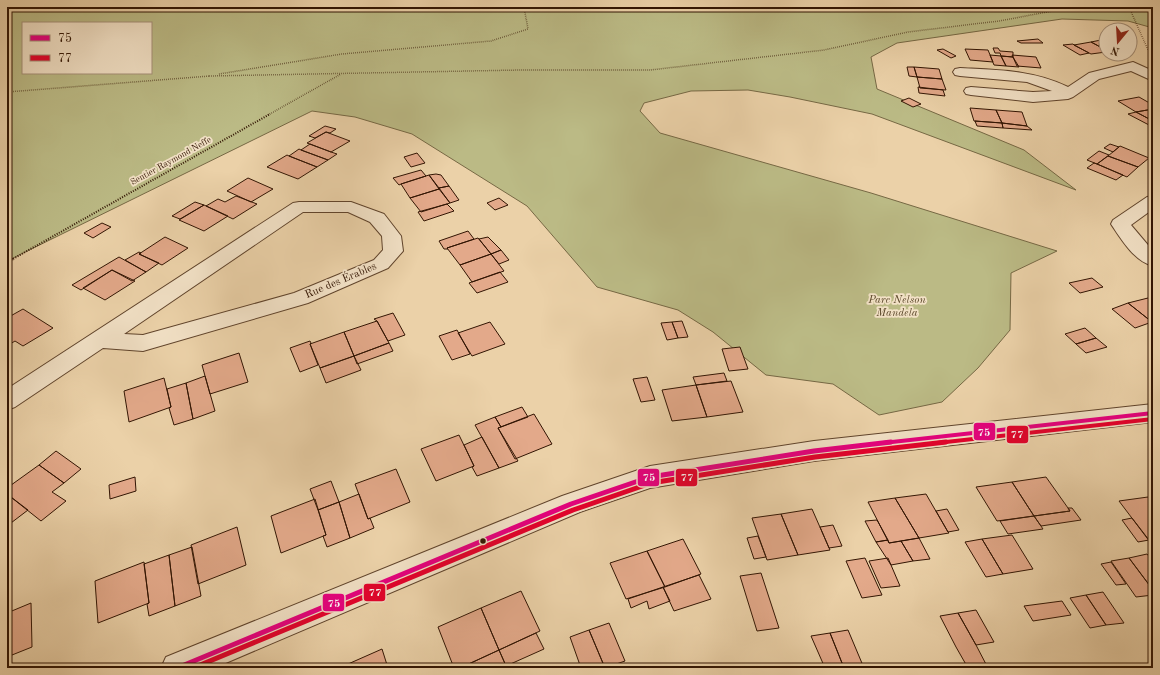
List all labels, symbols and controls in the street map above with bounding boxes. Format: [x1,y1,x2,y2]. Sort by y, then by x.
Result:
legend [22,22,152,74]
north arrow [1098,22,1138,62]
text: 75 [58,32,72,45]
text: N [1109,43,1121,57]
text: 77 [58,53,72,65]
street label: Sentier Raymond Neffe [129,135,213,187]
street label: Rue des Érables [303,259,379,301]
park label: Parc Nelson Mandela [867,295,926,319]
line badge: 75 [973,422,996,441]
line badge: 77 [1006,425,1029,444]
text: 75 [978,428,990,439]
text: 77 [1011,430,1023,441]
line badge: 75 [637,468,660,487]
line badge: 77 [675,468,698,487]
text: 75 [643,473,655,484]
text: 77 [681,473,693,484]
unlabelled marker [478,536,488,546]
line badge: 77 [363,583,386,602]
text: 77 [369,588,381,599]
line badge: 75 [322,593,345,612]
text: 75 [328,599,340,610]

